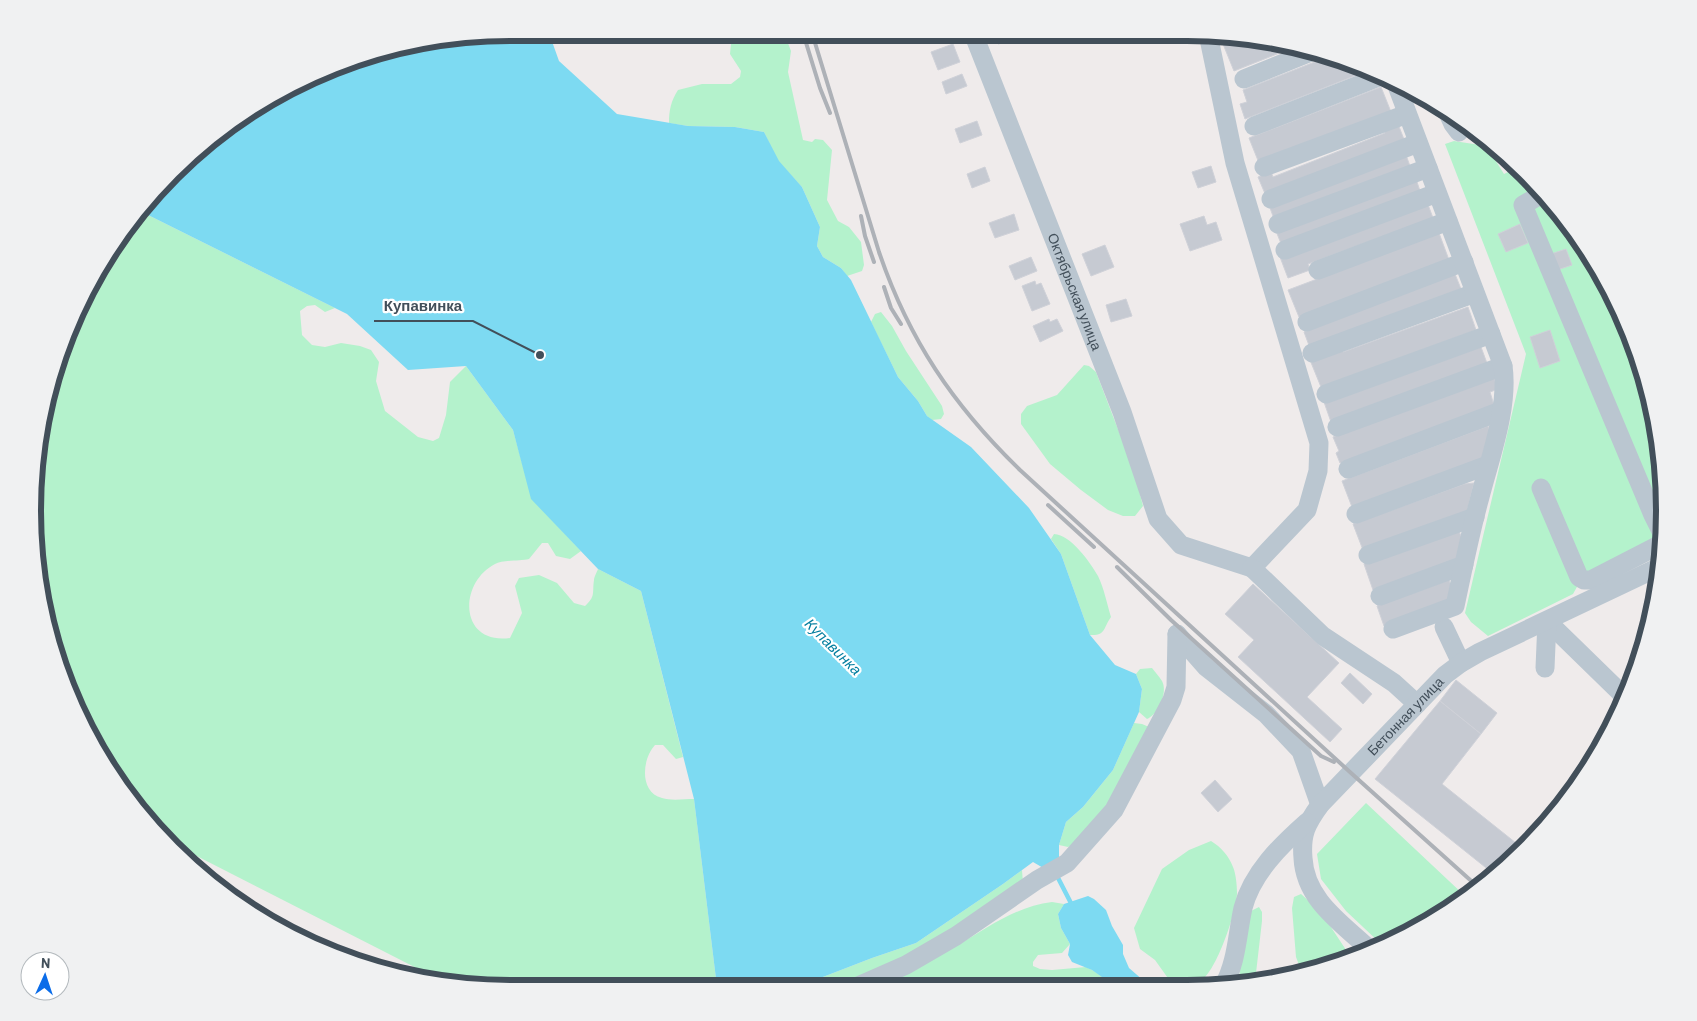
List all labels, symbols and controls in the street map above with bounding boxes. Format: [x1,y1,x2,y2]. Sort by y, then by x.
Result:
street label: Октябрьская улица [1044,230,1106,353]
callout: Купавинка [374,291,473,321]
text: Купавинка [384,296,463,314]
water label: Купавинка [802,614,866,678]
street label: Бетонная улица [1363,673,1447,759]
north arrow [20,951,70,1001]
text: N [41,954,51,971]

